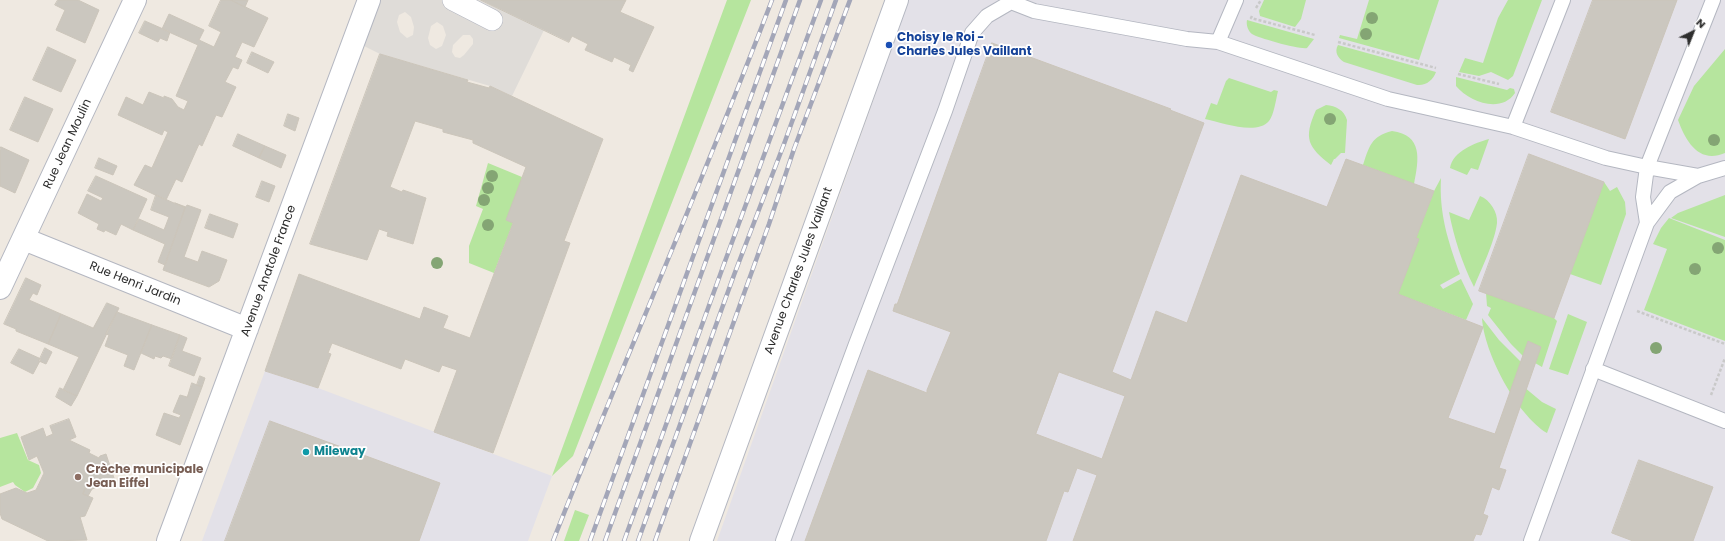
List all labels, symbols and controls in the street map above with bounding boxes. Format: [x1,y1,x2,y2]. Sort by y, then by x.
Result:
north arrow [1673,12,1713,52]
text: N [1693,15,1710,32]
place label: Choisy le Roi - Charles Jules Vaillant [897,31,1032,59]
marker: Choisy le Roi - Charles Jules Vaillant [884,40,894,50]
street label: Rue Jean Moulin [41,97,95,191]
street label: Avenue Charles Jules Vaillant [762,185,836,357]
street label: Avenue Anatole France [238,203,300,339]
street label: Rue Henri Jardin [87,259,183,309]
place label: Mileway [314,445,366,459]
marker: Mileway [301,447,311,457]
place label: Crèche municipale Jean Eiffel [86,463,203,491]
marker: Crèche municipale Jean Eiffel [73,472,83,482]

